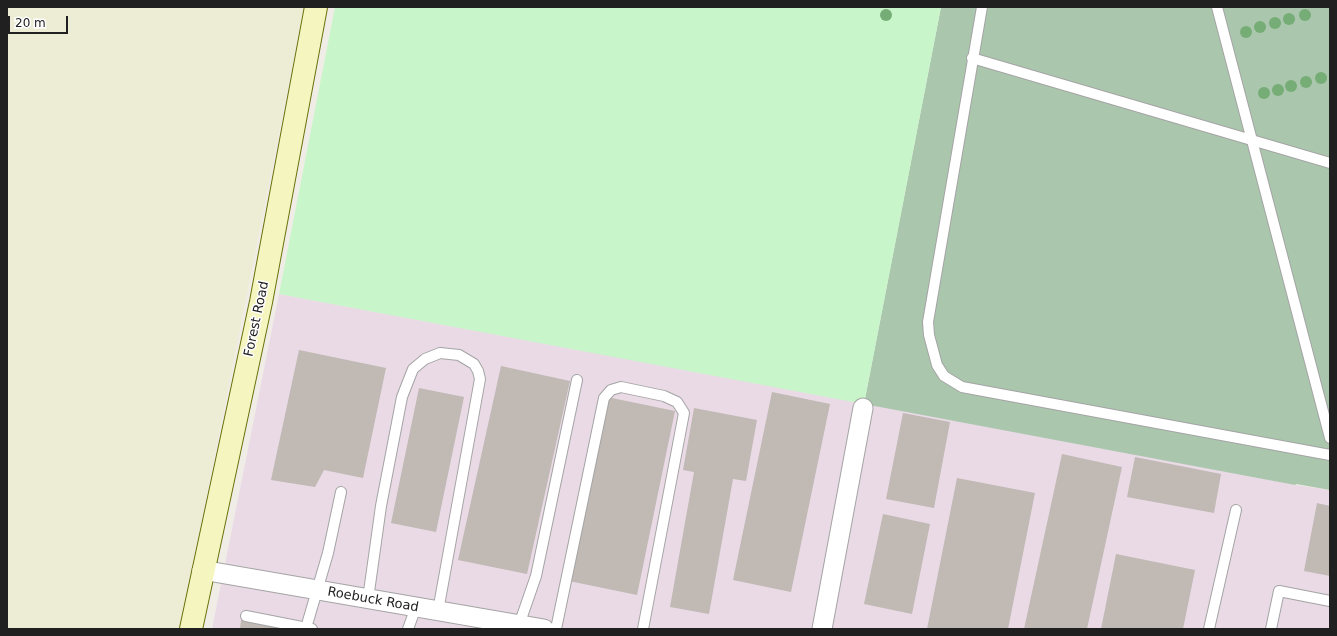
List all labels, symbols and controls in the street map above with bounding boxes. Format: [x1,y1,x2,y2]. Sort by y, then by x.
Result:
scale bar [10,8,70,34]
text: 20 m [15,16,46,30]
street label: Forest Road [241,280,273,358]
street label: Roebuck Road [326,584,420,616]

